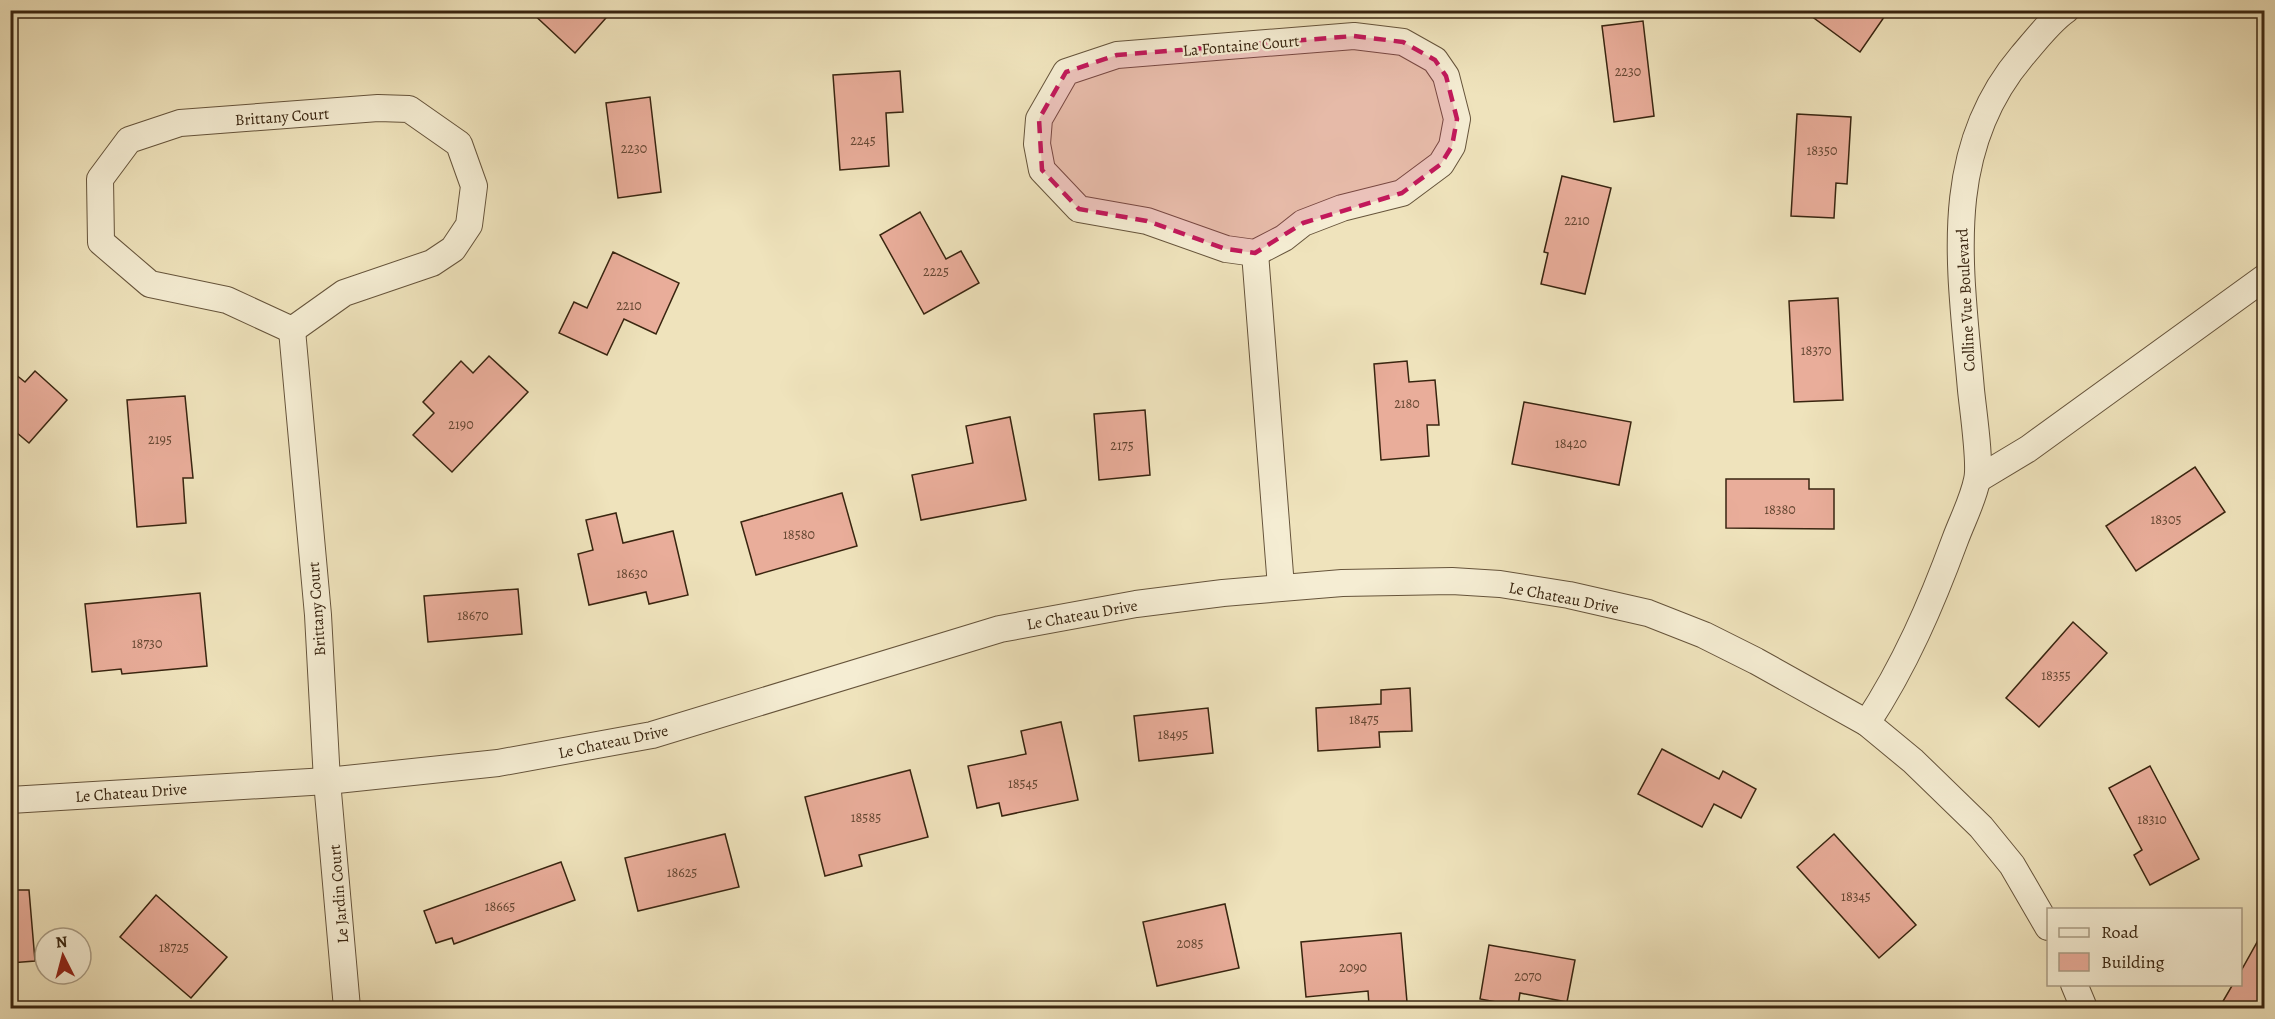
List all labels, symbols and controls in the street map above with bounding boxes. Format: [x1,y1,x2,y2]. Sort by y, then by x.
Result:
street label: La Fontaine Court [1182,30,1300,62]
house number: 2230 [1615,62,1641,81]
street label: Brittany Court [234,103,330,131]
house number: 2245 [850,131,876,150]
house number: 2230 [621,139,647,158]
house number: 18350 [1807,141,1837,160]
house number: 2210 [1564,211,1590,230]
street label: Colline Vue Boulevard [1951,227,1981,372]
house number: 2225 [923,262,949,281]
house number: 2210 [616,296,642,315]
house number: 18370 [1801,341,1831,360]
house number: 2180 [1394,394,1420,413]
house number: 2190 [448,415,474,434]
house number: 2195 [148,430,172,449]
house number: 18420 [1555,434,1587,453]
house number: 2175 [1110,436,1134,455]
house number: 18380 [1764,500,1796,519]
house number: 18305 [2151,510,2181,529]
house number: 18580 [783,525,815,544]
street label: Brittany Court [303,561,331,657]
house number: 18630 [616,564,648,583]
street label: Le Chateau Drive [1507,576,1621,619]
street label: Le Chateau Drive [1025,594,1139,636]
house number: 18670 [457,606,489,625]
house number: 18730 [132,634,162,653]
house number: 18355 [2041,666,2071,685]
house number: 18475 [1349,710,1379,729]
street label: Le Chateau Drive [556,720,670,764]
house number: 18495 [1158,725,1188,744]
house number: 18545 [1008,774,1038,793]
street label: Le Chateau Drive [74,778,188,808]
house number: 18585 [851,808,881,827]
house number: 18310 [2137,810,2167,829]
street label: Le Jardin Court [324,843,354,944]
house number: 18625 [667,863,697,882]
house number: 18345 [1841,887,1871,906]
house number: 18665 [485,897,515,916]
legend [2047,908,2242,986]
text: Road [2101,920,2139,944]
north arrow [33,926,93,986]
text: N [55,930,69,954]
house number: 2085 [1177,934,1203,953]
house number: 18725 [159,938,189,957]
text: Building [2101,950,2165,974]
house number: 2090 [1339,958,1367,977]
house number: 2070 [1514,967,1542,986]

